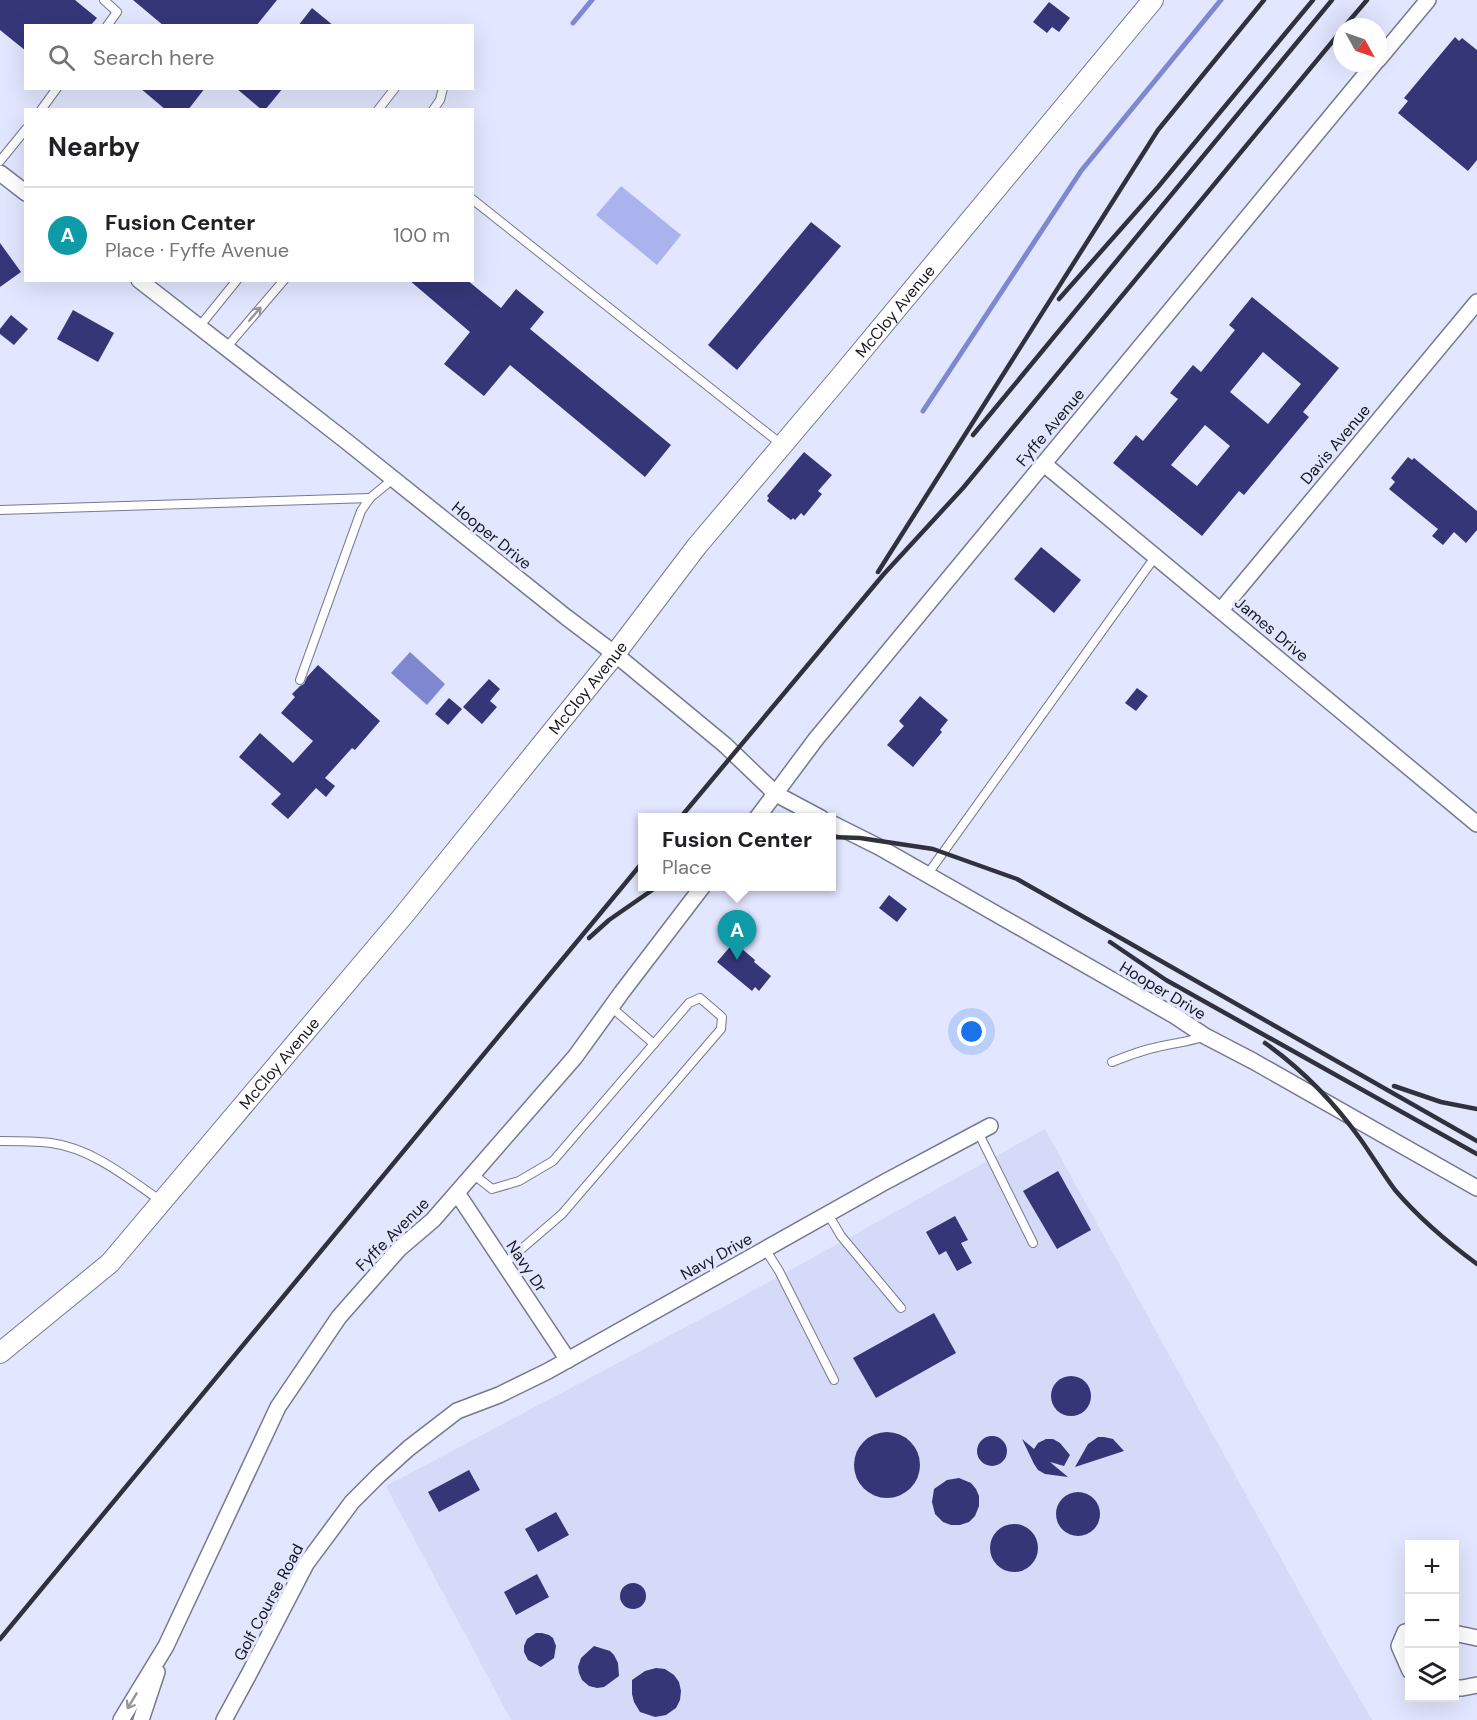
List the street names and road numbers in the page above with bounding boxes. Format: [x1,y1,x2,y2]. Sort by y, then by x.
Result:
street label: McCloy Avenue [851,261,940,362]
street label: Fyffe Avenue [1012,384,1089,471]
street label: Davis Avenue [1296,400,1375,489]
street label: Hooper Drive [447,497,536,574]
street label: James Drive [1230,592,1313,666]
street label: McCloy Avenue [544,637,632,739]
street label: Hooper Drive [1116,956,1210,1024]
street label: McCloy Avenue [234,1013,324,1114]
street label: Fyffe Avenue [351,1193,434,1276]
street label: Navy Drive [677,1228,756,1285]
street label: Navy Dr [502,1236,552,1296]
street label: Golf Course Road [229,1540,308,1664]

